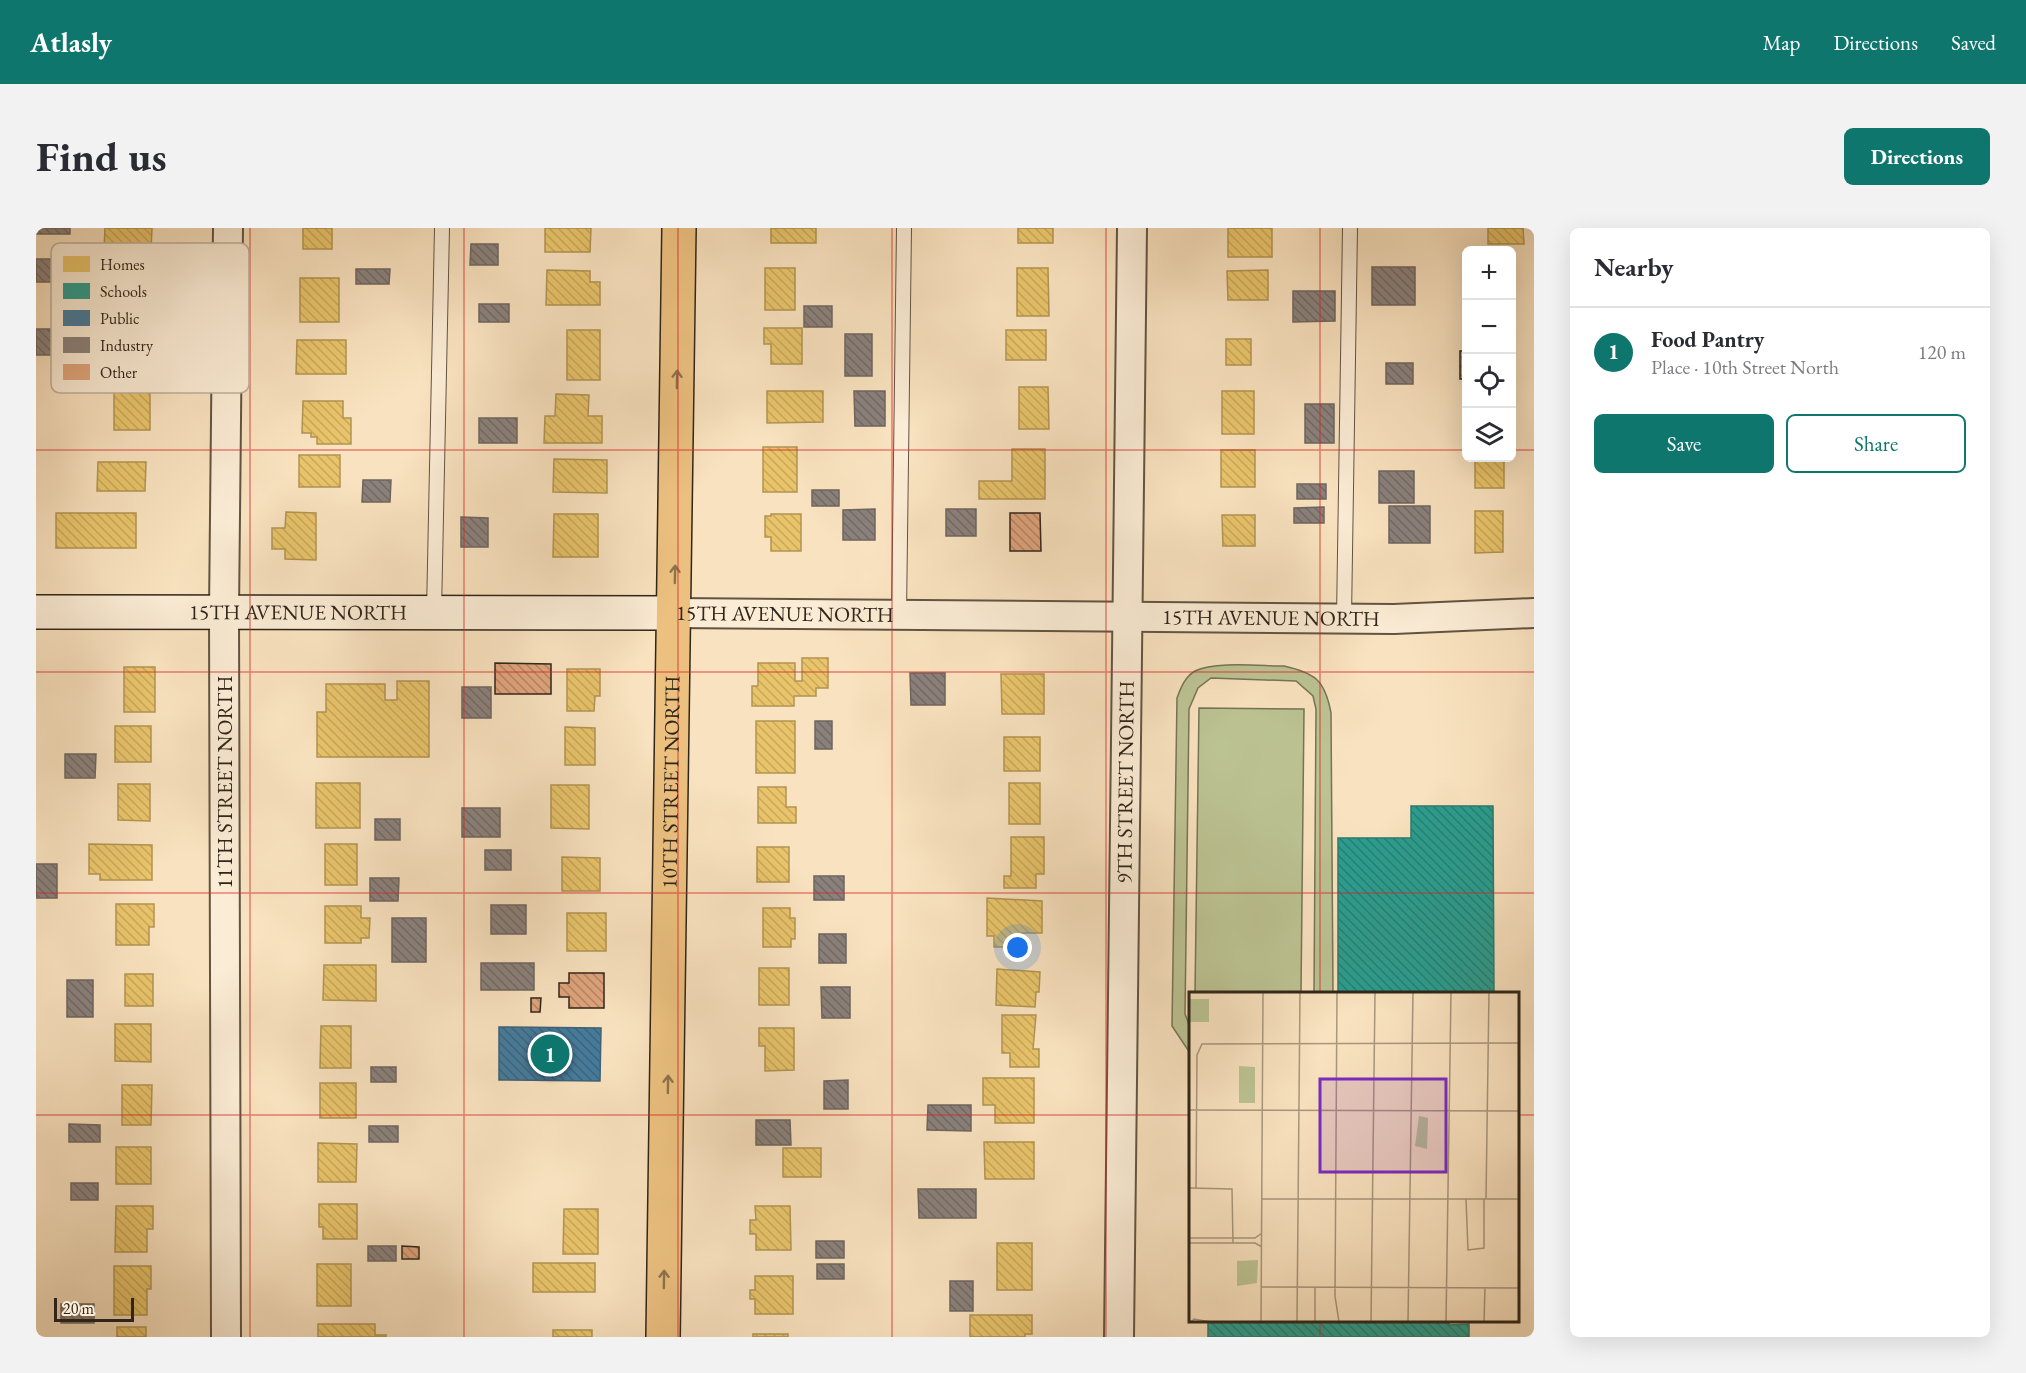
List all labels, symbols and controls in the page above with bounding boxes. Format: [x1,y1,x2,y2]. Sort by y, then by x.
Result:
text: Atlasly [30,24,112,60]
text: Map [1763,29,1800,56]
text: Directions [1833,29,1918,56]
text: Saved [1951,29,1996,56]
button: Directions [1844,128,1990,185]
text: Find us [36,129,167,184]
legend [51,243,249,393]
map controls [1462,246,1516,462]
button: + [1462,246,1516,300]
text: Nearby [1594,250,1674,284]
text: Homes [100,254,145,275]
text: Schools [100,281,147,302]
button: − [1462,300,1516,354]
text: Public [100,308,140,329]
text: Food Pantry [1651,325,1764,354]
text: Industry [100,335,154,356]
text: 1 [1608,339,1619,365]
text: 120 m [1918,339,1966,365]
button: locate [1462,354,1516,408]
text: Place · 10th Street North [1651,354,1839,380]
text: Other [100,362,138,383]
one-way arrow [671,369,683,389]
button: layers [1462,408,1516,462]
button: Save [1594,414,1774,473]
button: Share [1786,414,1966,473]
one-way arrow [669,564,681,584]
street label: 15TH AVENUE NORTH [189,598,407,626]
street label: 15TH AVENUE NORTH [676,599,894,628]
street label: 15TH AVENUE NORTH [1162,603,1380,632]
street label: 10TH STREET NORTH [655,675,686,889]
street label: 11TH STREET NORTH [211,676,238,888]
street label: 9TH STREET NORTH [1110,680,1140,884]
your location [1003,933,1032,962]
inset map [1189,992,1519,1322]
pin: 1 [530,1032,570,1076]
one-way arrow [662,1074,673,1094]
one-way arrow [658,1269,670,1289]
scale bar [54,1295,134,1322]
text: 20 m [63,1298,94,1319]

